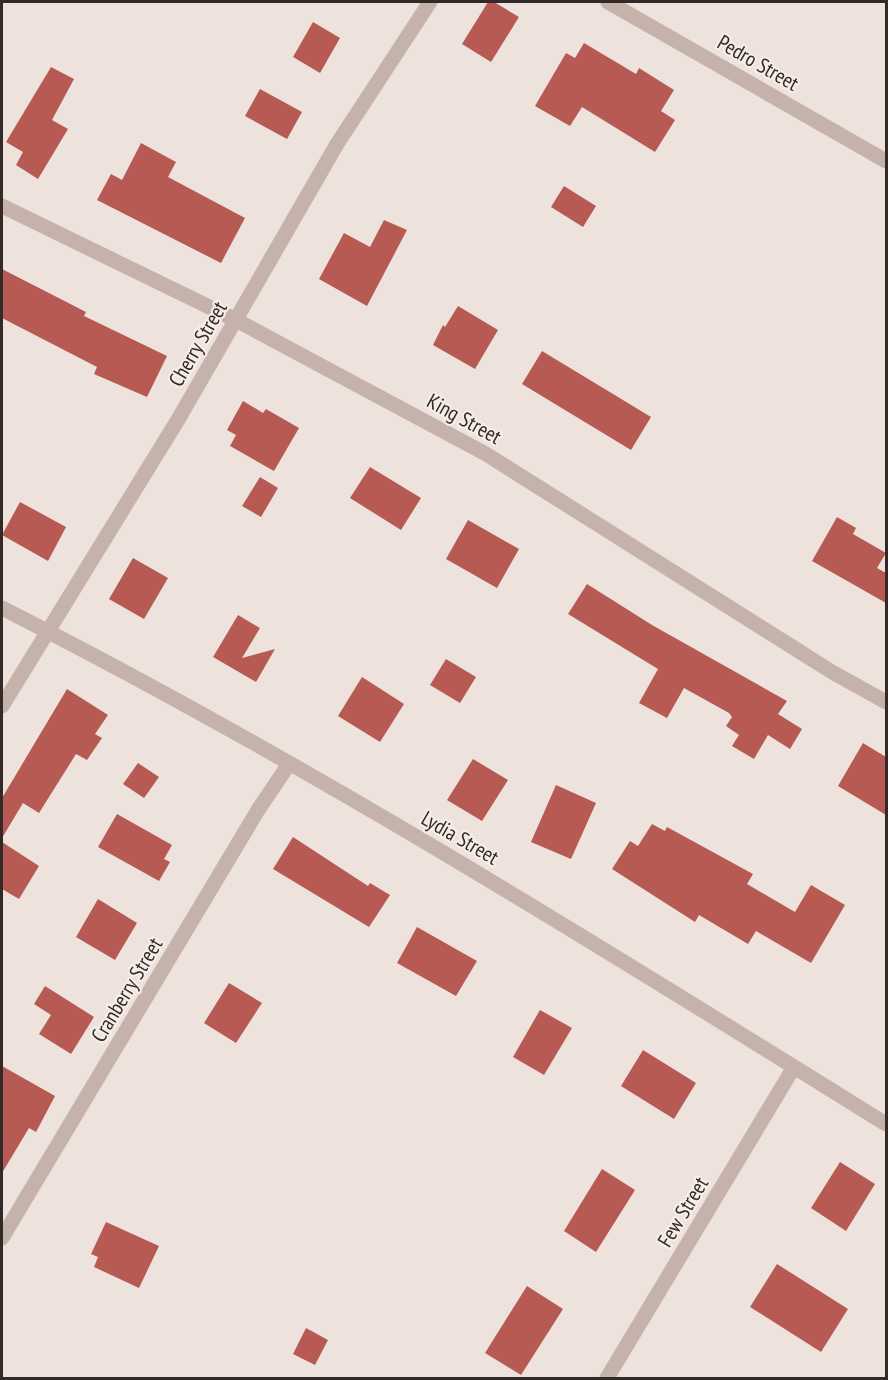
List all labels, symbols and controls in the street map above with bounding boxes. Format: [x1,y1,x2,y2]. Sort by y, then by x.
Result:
street label: Pedro Street [713,29,804,97]
street label: Cherry Street [162,296,233,391]
street label: King Street [422,387,506,450]
street label: Lydia Street [417,805,504,871]
street label: Cranberry Street [85,932,168,1047]
street label: Few Street [651,1172,714,1252]

